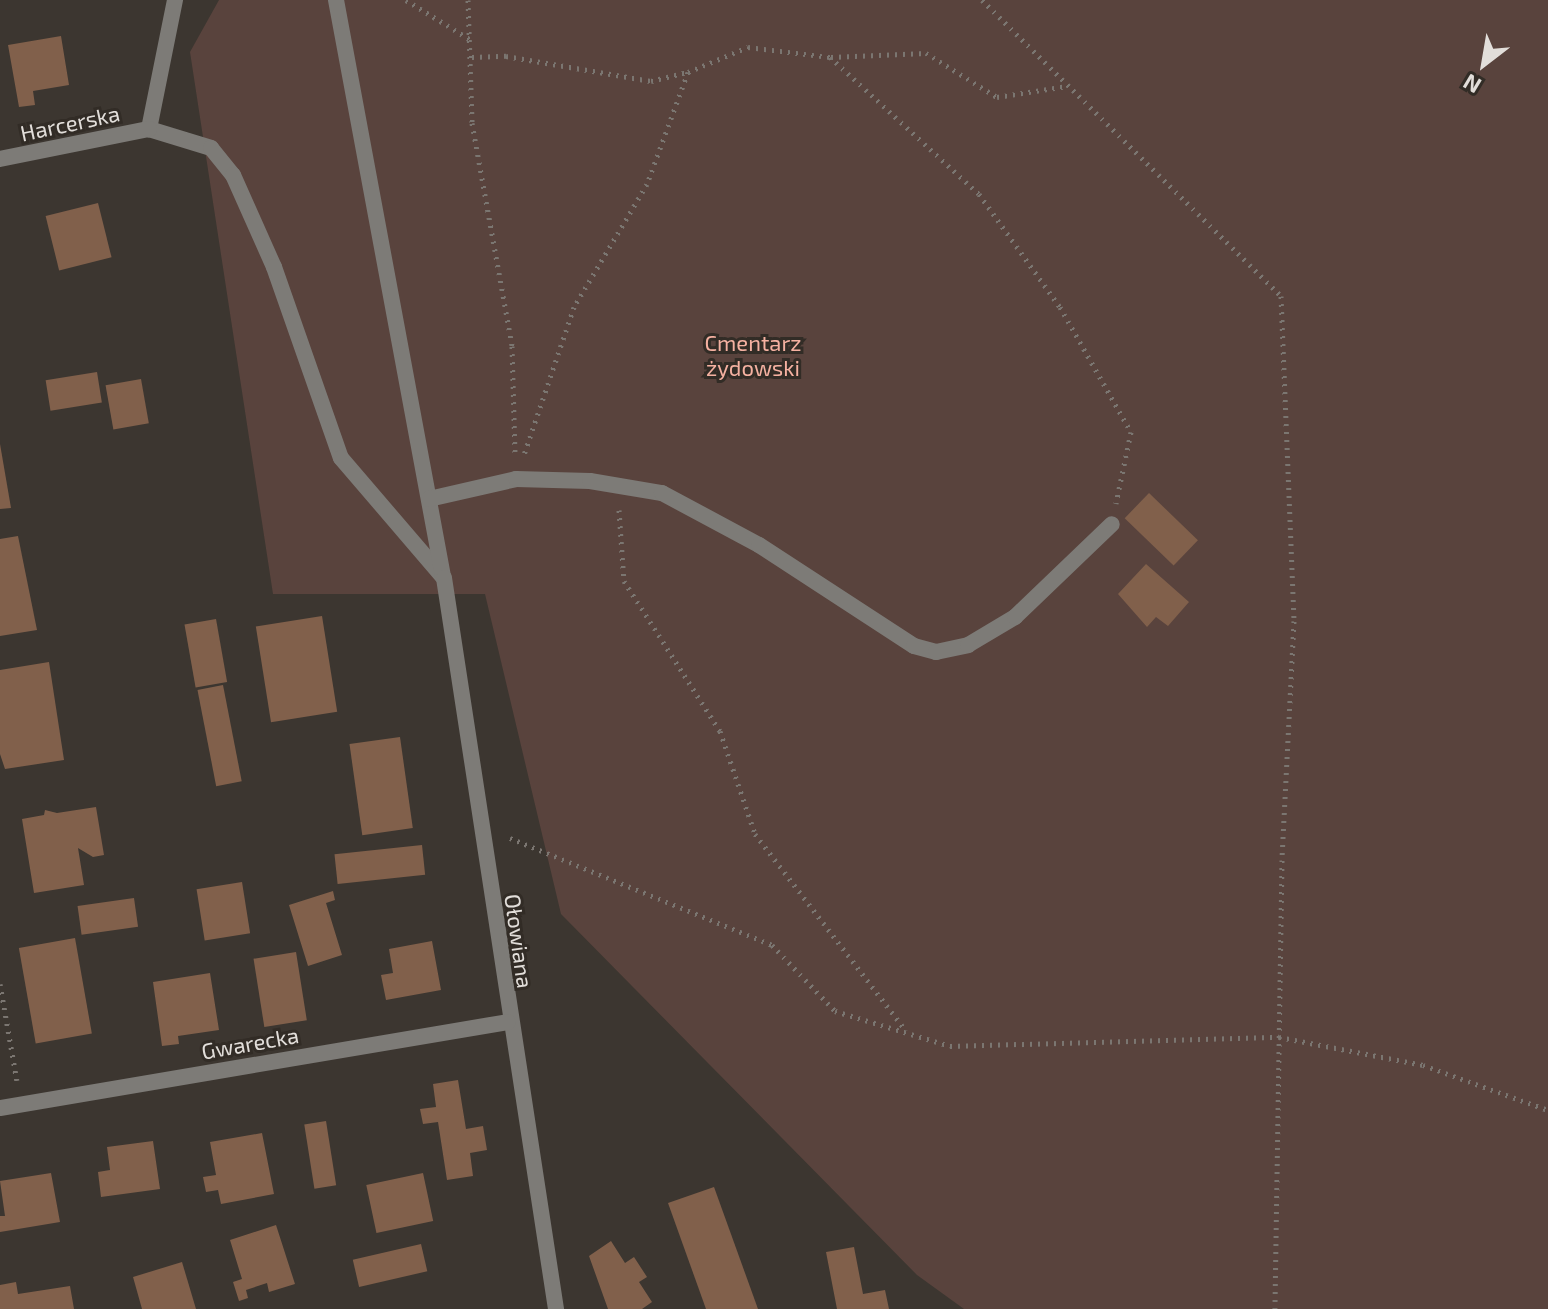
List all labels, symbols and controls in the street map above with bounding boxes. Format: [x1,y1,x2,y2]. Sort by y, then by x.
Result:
north arrow [1444,24,1524,104]
text: N [1458,69,1485,100]
street label: Harcerska [18,100,122,146]
park label: Cmentarz żydowski [705,329,801,380]
street label: Ołowiana [499,892,539,990]
street label: Gwarecka [199,1021,301,1065]

